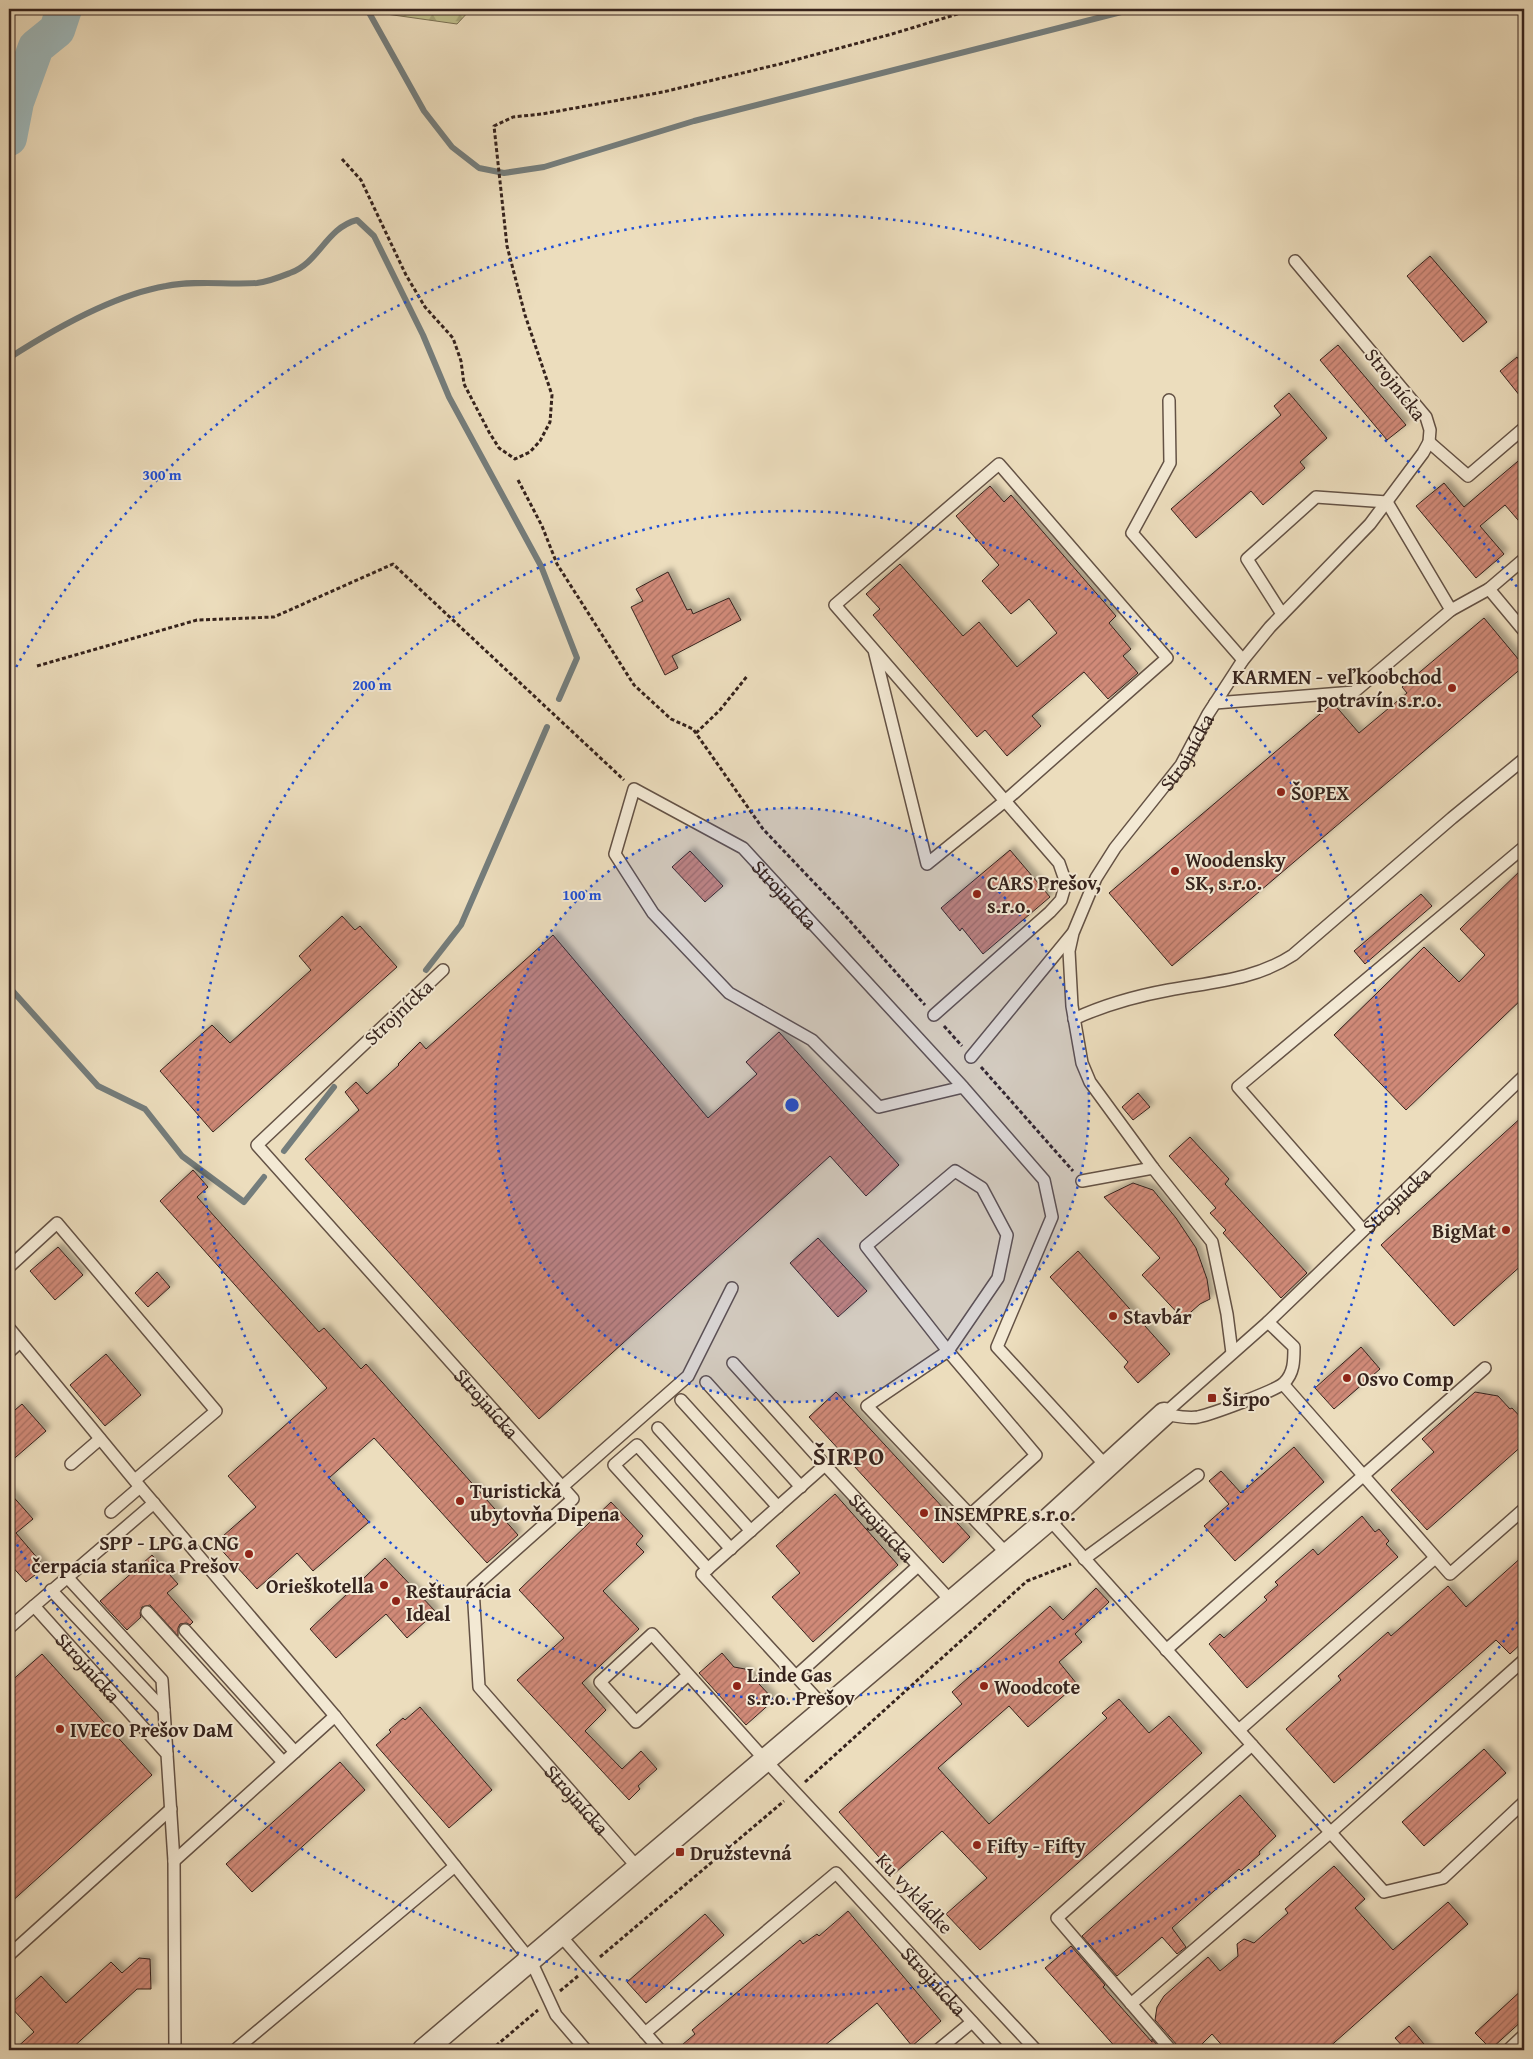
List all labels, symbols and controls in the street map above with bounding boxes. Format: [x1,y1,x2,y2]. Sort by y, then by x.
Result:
street label: Strojnícka [1358,341,1434,427]
text: 300 m [142,464,182,485]
place label: KARMEN - veľkoobchod potravín s.r.o. [1232,662,1443,714]
text: 200 m [352,674,392,695]
marker: KARMEN - veľkoobchod potravín s.r.o. [1446,682,1458,694]
street label: Strojnícka [1152,707,1221,796]
place label: ŠOPEX [1291,778,1349,807]
marker: ŠOPEX [1275,786,1287,798]
place label: Woodensky SK, s.r.o. [1185,845,1287,897]
street label: Strojnícka [746,853,825,936]
marker: Woodensky SK, s.r.o. [1169,865,1181,877]
place label: CARS Prešov, s.r.o. [987,868,1101,920]
text: 100 m [562,884,602,905]
marker: CARS Prešov, s.r.o. [971,888,983,900]
street label: Strojnícka [357,972,439,1052]
centre of rings [783,1096,801,1114]
street label: Strojnícka [1355,1159,1437,1239]
place label: BigMat [1432,1216,1496,1245]
marker: BigMat [1500,1224,1512,1236]
place label: Stavbár [1123,1302,1192,1331]
marker: Stavbár [1107,1310,1119,1322]
street label: Strojnícka [448,1361,527,1445]
place label: Osvo Comp [1357,1364,1454,1393]
marker: Osvo Comp [1341,1372,1353,1384]
place label: Širpo [1222,1384,1270,1413]
marker: Širpo [1206,1392,1218,1404]
district label: ŠIRPO [813,1438,885,1474]
place label: Turistická ubytovňa Dipena [470,1476,620,1528]
street label: Strojnícka [843,1486,922,1568]
marker: Turistická ubytovňa Dipena [454,1495,466,1507]
place label: INSEMPRE s.r.o. [934,1499,1076,1528]
marker: INSEMPRE s.r.o. [918,1507,930,1519]
place label: SPP - LPG a CNG čerpacia stanica Prešov [31,1528,240,1580]
marker: SPP - LPG a CNG čerpacia stanica Prešov [243,1548,255,1560]
place label: Orieškotella [266,1571,375,1600]
place label: Reštaurácia Ideal [406,1576,512,1628]
marker: Orieškotella [378,1579,390,1591]
marker: Reštaurácia Ideal [390,1595,402,1607]
street label: Strojnícka [49,1625,128,1709]
place label: Linde Gas s.r.o. Prešov [747,1660,856,1712]
place label: Woodcote [994,1672,1080,1701]
marker: Linde Gas s.r.o. Prešov [731,1680,743,1692]
marker: Woodcote [978,1680,990,1692]
place label: IVECO Prešov DaM [70,1715,233,1744]
marker: IVECO Prešov DaM [54,1723,66,1735]
street label: Strojnícka [538,1757,617,1841]
place label: Fifty - Fifty [987,1831,1086,1860]
place label: Družstevná [690,1838,792,1867]
marker: Fifty - Fifty [971,1839,983,1851]
marker: Družstevná [674,1846,686,1858]
street label: Ku vykládke [870,1846,960,1940]
street label: Strojnícka [895,1939,974,2022]

